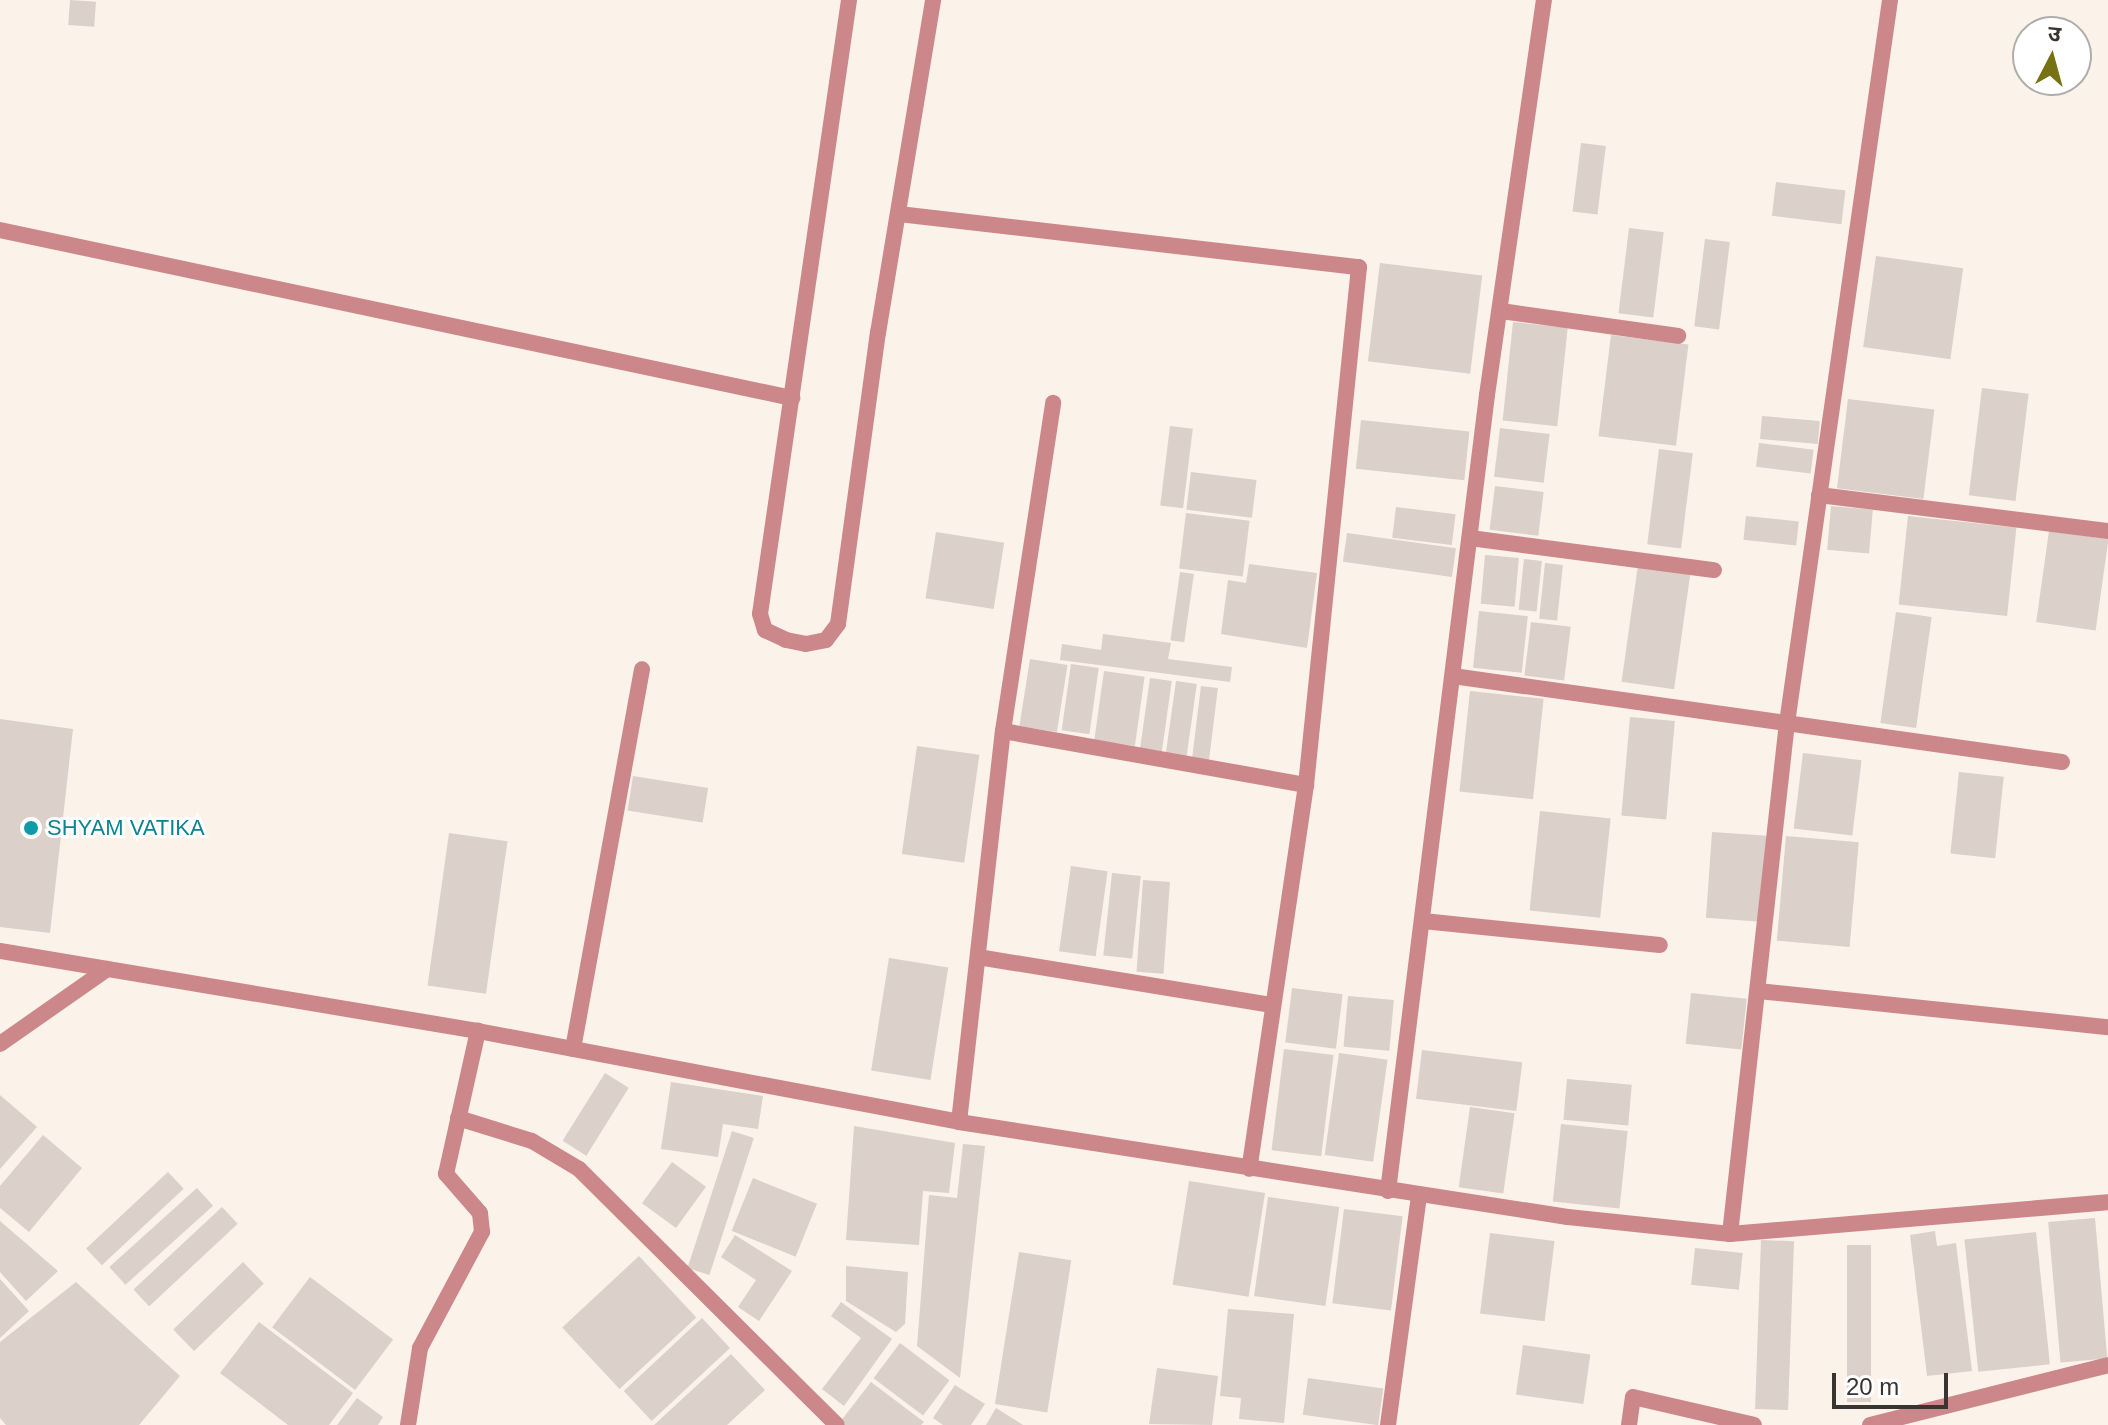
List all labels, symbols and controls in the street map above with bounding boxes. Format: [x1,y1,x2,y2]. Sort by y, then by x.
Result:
north arrow [2012,16,2092,96]
text: उ [2047,21,2062,47]
place label: SHYAM VATIKA [47,815,205,841]
marker: SHYAM VATIKA [22,819,40,837]
scale bar [1836,1357,1952,1407]
text: 20 m [1846,1373,1899,1400]

